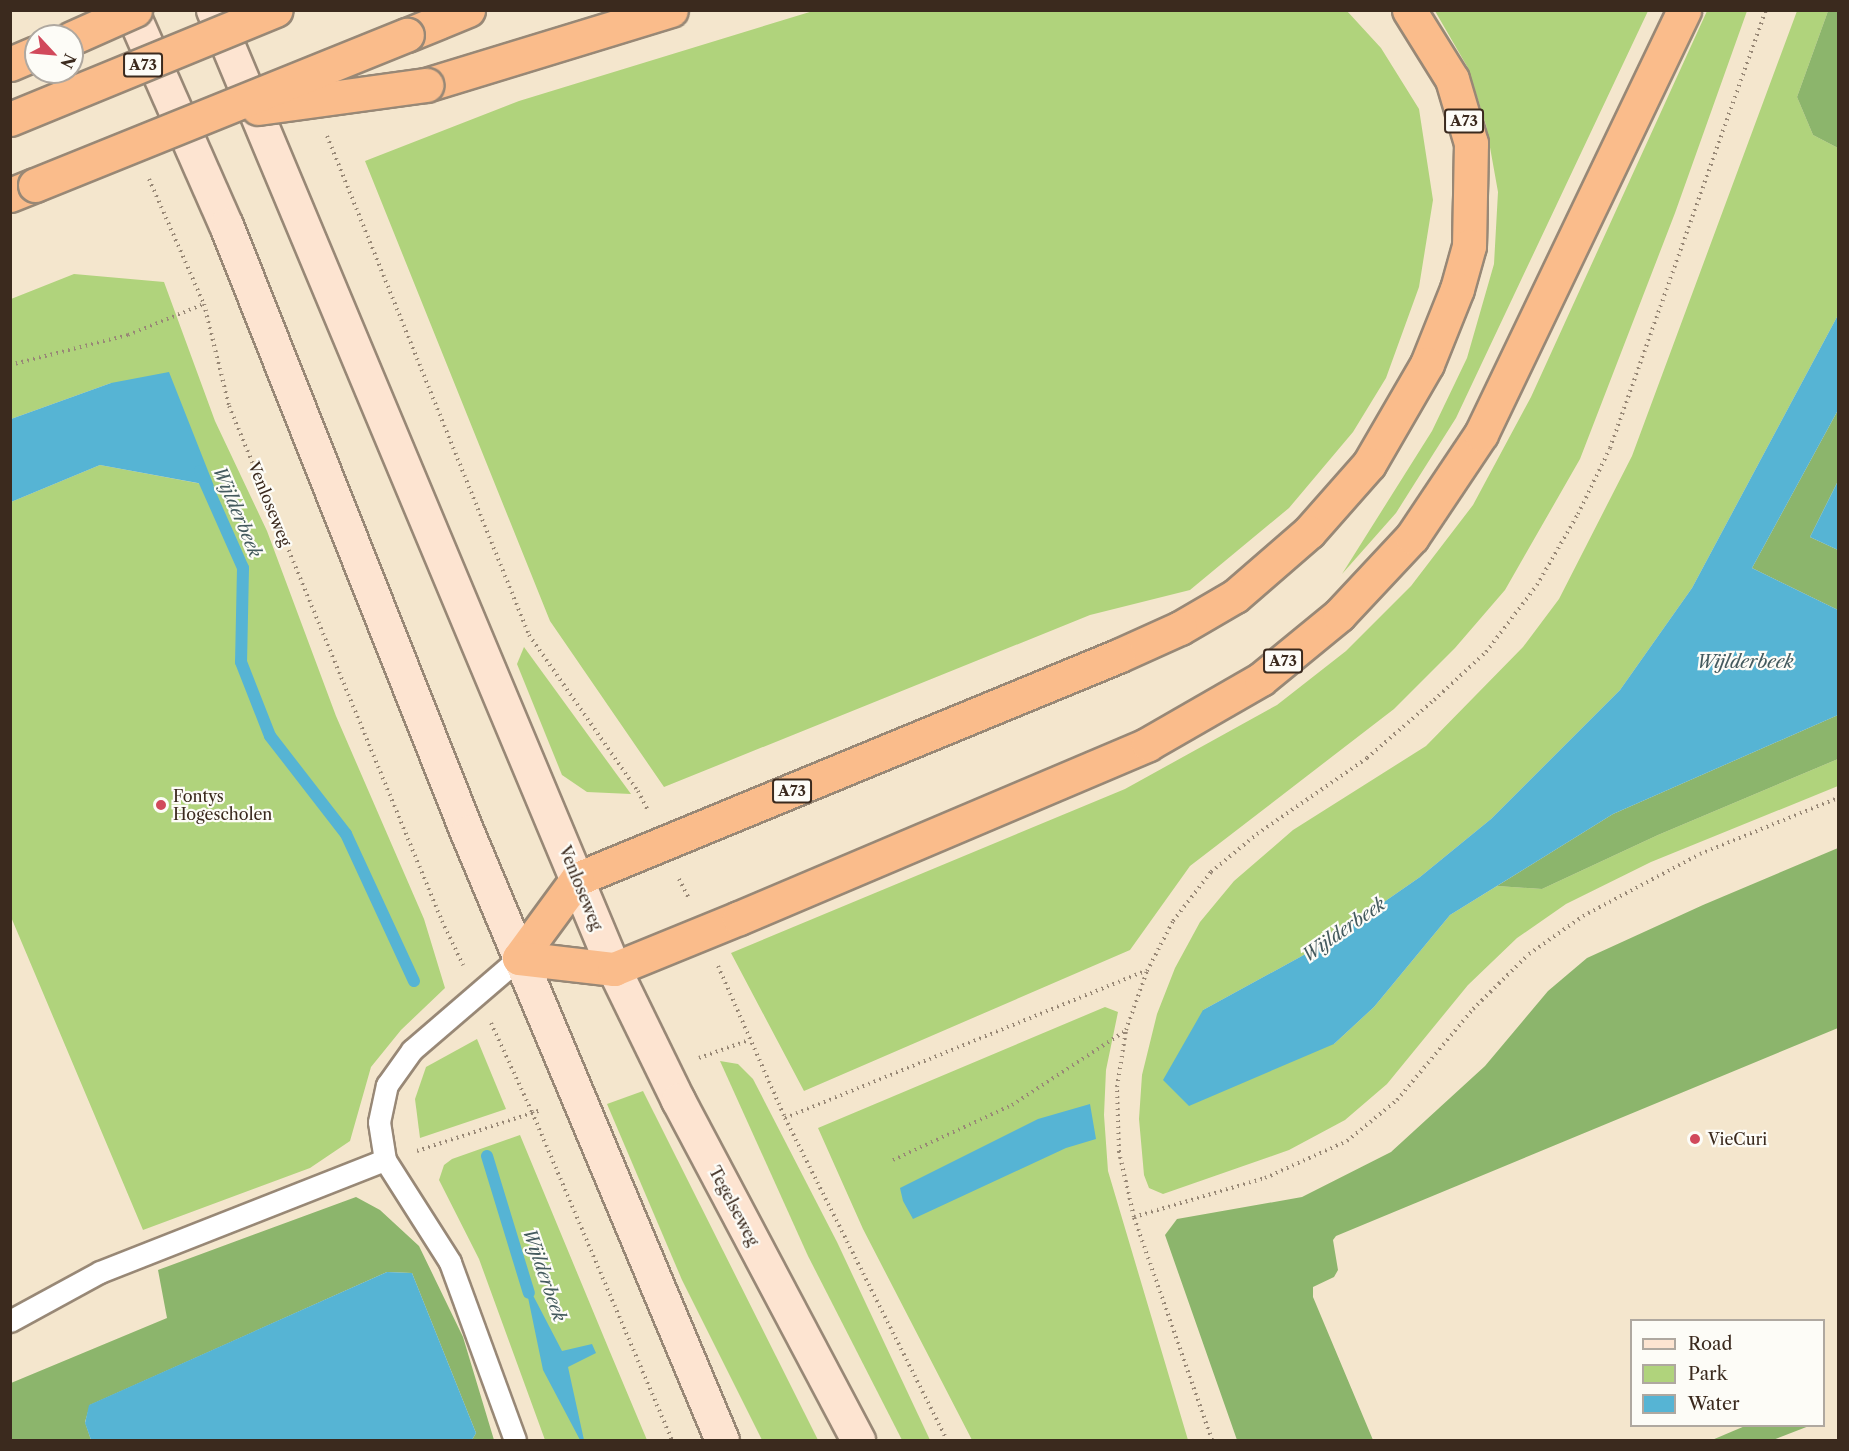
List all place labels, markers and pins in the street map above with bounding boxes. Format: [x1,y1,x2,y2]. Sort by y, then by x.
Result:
place label: Fontys Hogescholen [173,786,272,824]
marker: Fontys Hogescholen [154,798,168,812]
place label: VieCuri [1708,1129,1767,1149]
marker: VieCuri [1686,1130,1704,1148]

